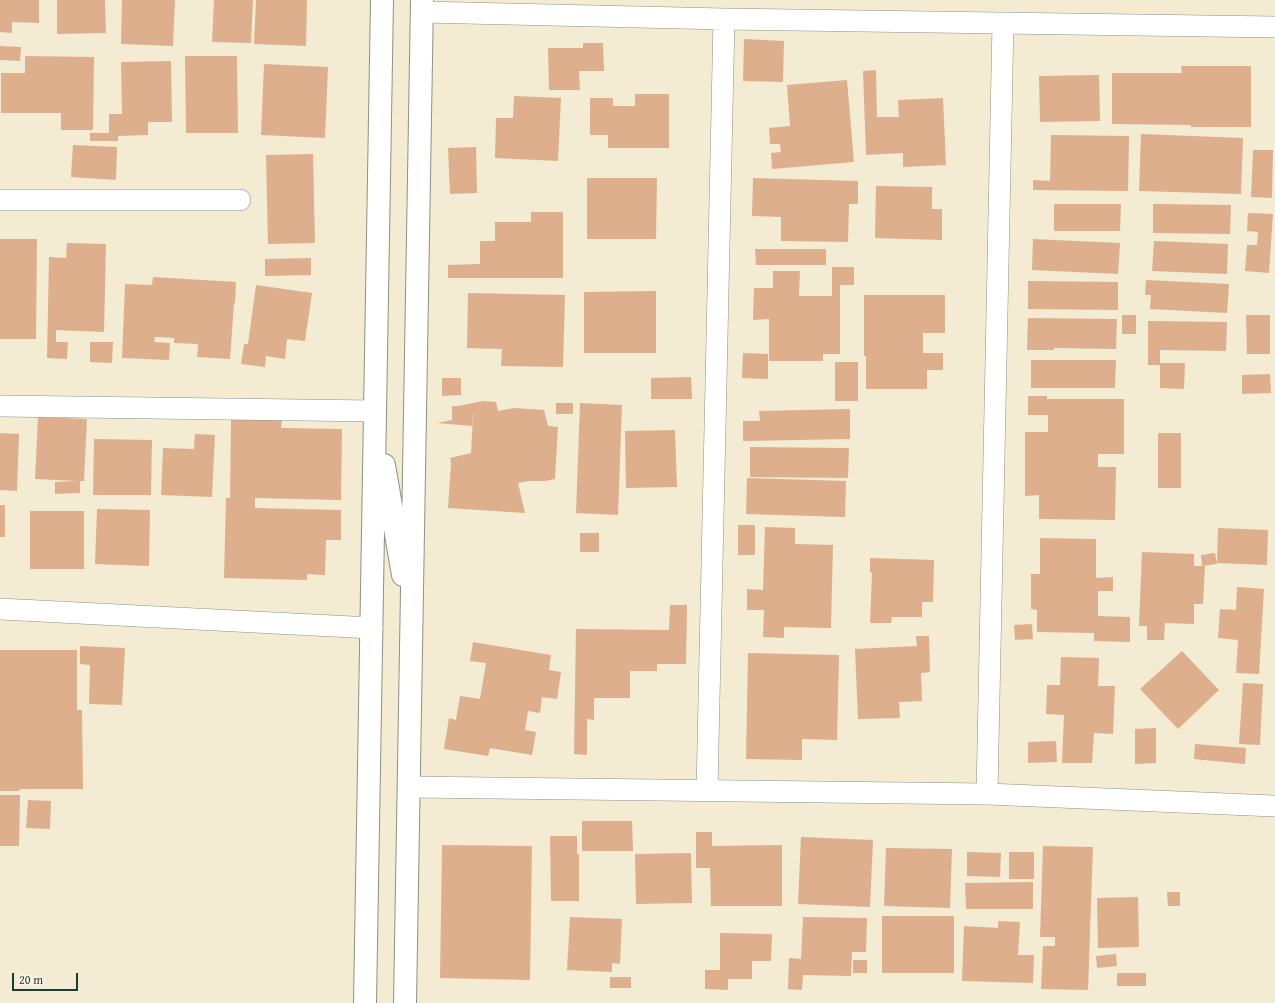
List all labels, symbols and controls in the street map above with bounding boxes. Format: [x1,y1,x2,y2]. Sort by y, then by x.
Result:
scale bar [14,965,80,991]
text: 20 m [19,971,43,988]

